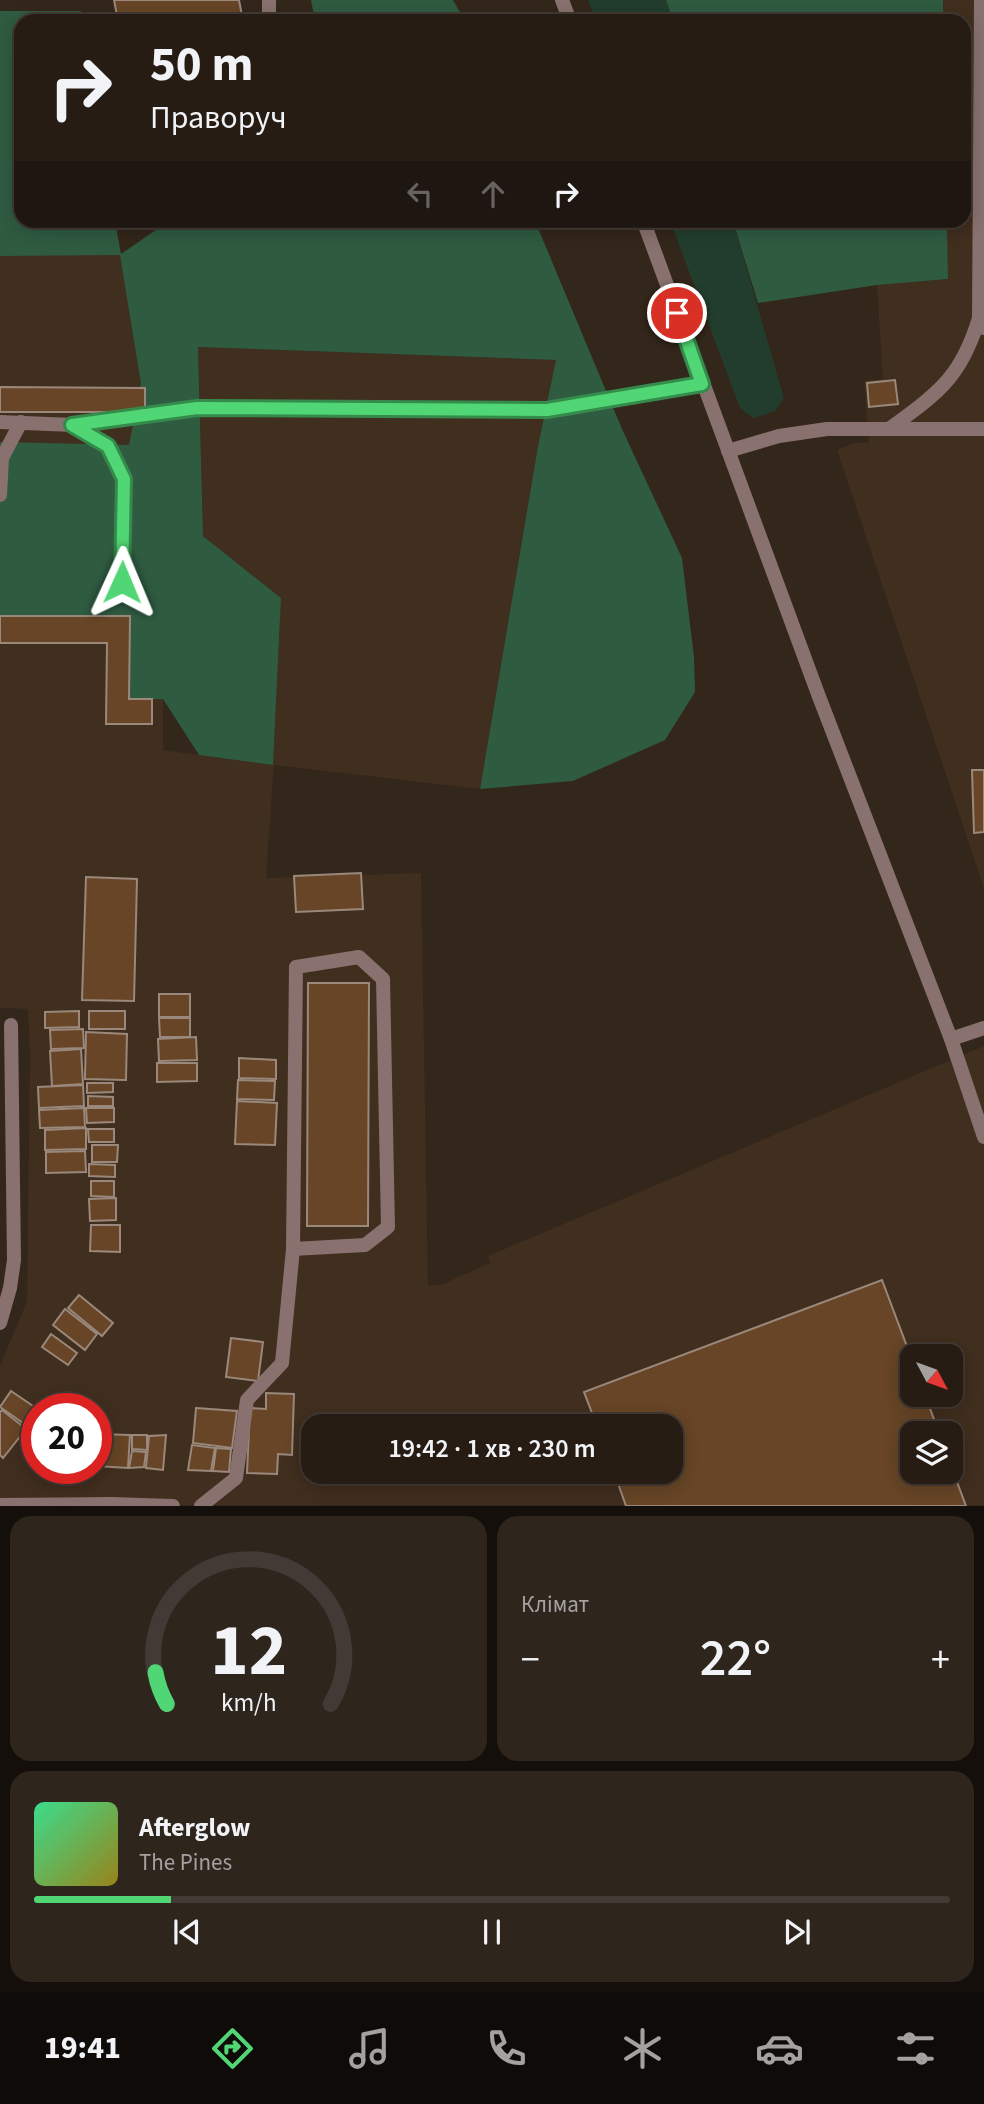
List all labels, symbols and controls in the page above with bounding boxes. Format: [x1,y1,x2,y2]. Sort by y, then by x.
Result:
text: 50 m [150,30,254,100]
icon: right [35,42,126,133]
text: Праворуч [150,95,287,141]
icon: left [401,175,439,213]
icon: ahead [474,175,512,213]
icon: right [547,175,585,213]
pin [647,283,707,343]
icon: arrive [658,294,696,332]
position arrow [85,545,159,619]
north arrow [900,1344,962,1407]
map controls [900,1344,963,1484]
speed limit sign: 20 [21,1393,112,1484]
button: layers [900,1421,963,1484]
text: 19:42 · 1 хв · 230 m [388,1430,596,1467]
text: Клімат [521,1588,589,1621]
text: 12 [210,1600,287,1704]
text: 22° [700,1622,771,1696]
text: − [521,1633,540,1687]
text: + [931,1633,950,1687]
text: km/h [221,1685,276,1721]
text: Afterglow [139,1809,250,1846]
text: The Pines [139,1846,232,1879]
icon: previous [168,1913,206,1951]
icon: pause [473,1913,511,1951]
icon: next [778,1913,816,1951]
icon: directions [208,2024,257,2073]
icon: music [345,2024,394,2073]
icon: phone [482,2024,531,2073]
icon: climate [618,2024,667,2073]
icon: car [755,2024,804,2073]
icon: filters [891,2024,940,2073]
text: 19:41 [44,2025,121,2071]

